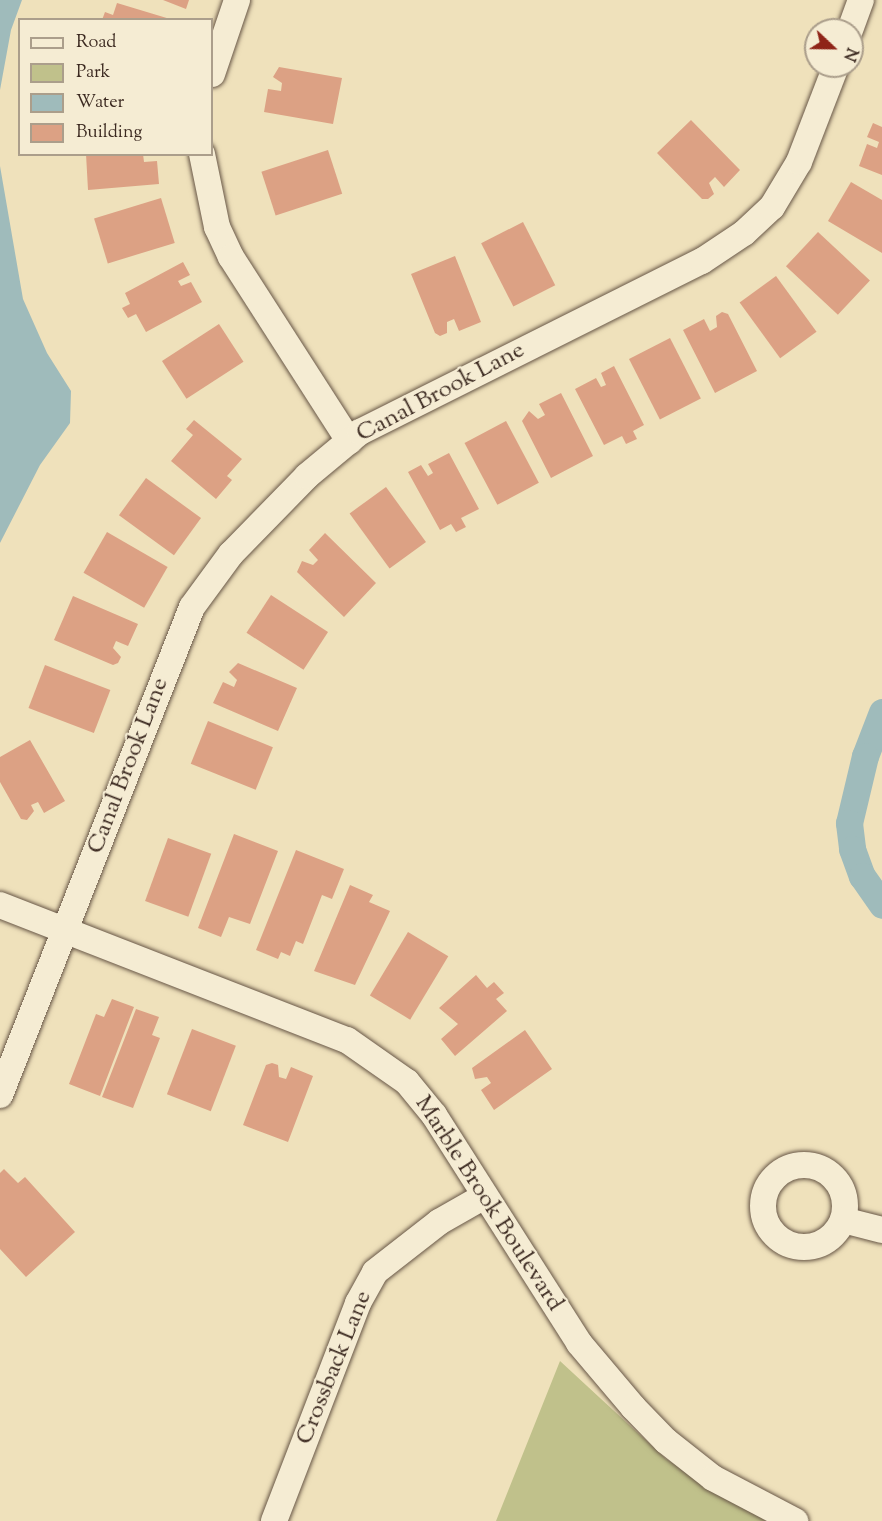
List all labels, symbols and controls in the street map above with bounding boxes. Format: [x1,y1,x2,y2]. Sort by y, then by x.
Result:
legend [18,18,213,156]
north arrow [804,18,864,78]
text: Road [76,30,116,56]
text: N [836,44,862,64]
text: Park [76,60,110,86]
text: Water [76,90,124,116]
text: Building [76,120,142,146]
street label: Canal Brook Lane [352,337,530,449]
street label: Canal Brook Lane [82,674,176,858]
street label: Marble Brook Boulevard [408,1091,568,1317]
street label: Crossback Lane [291,1287,379,1449]

